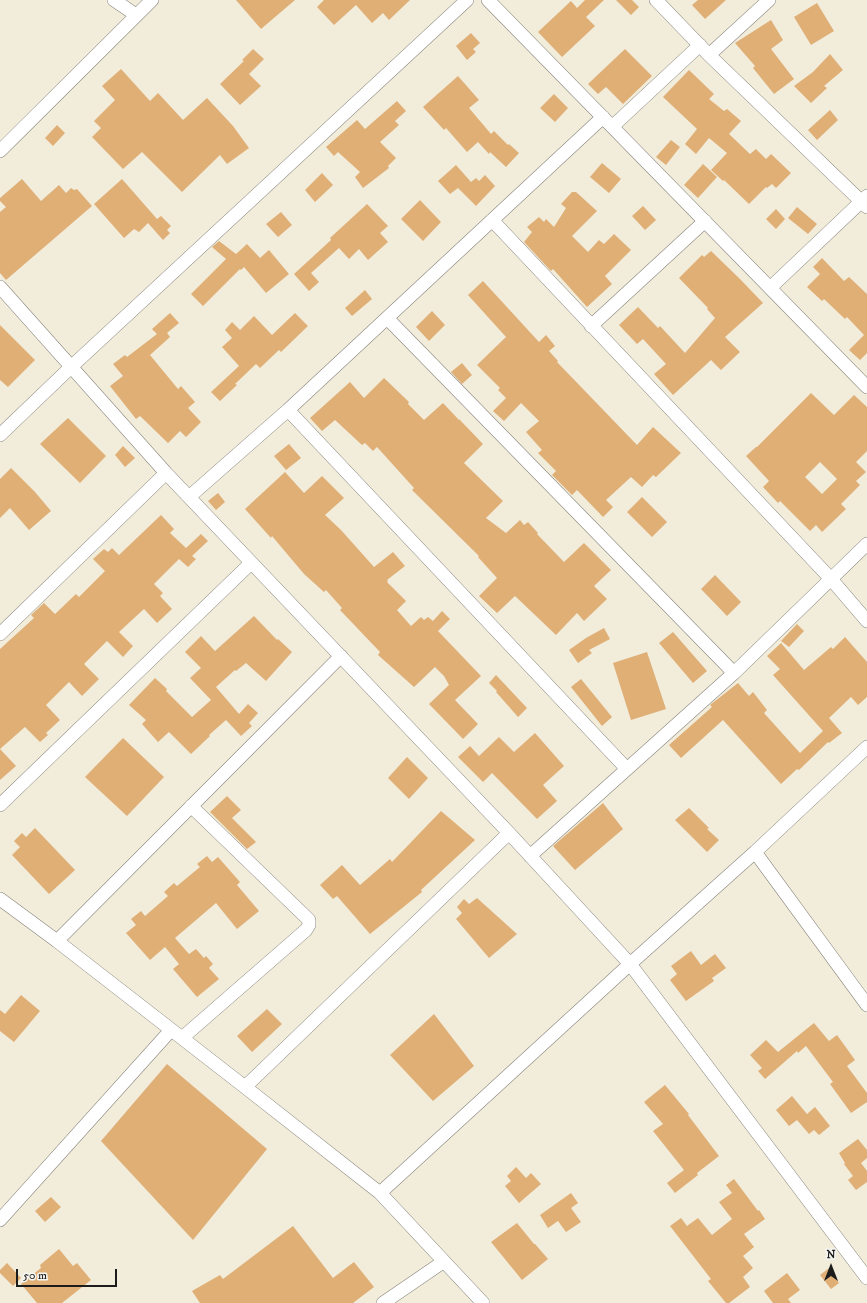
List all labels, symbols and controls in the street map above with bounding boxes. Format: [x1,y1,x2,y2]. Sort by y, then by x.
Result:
north arrow [811,1247,851,1287]
text: N [826,1248,836,1262]
scale bar [18,1261,119,1287]
text: 50 m [23,1268,47,1283]

